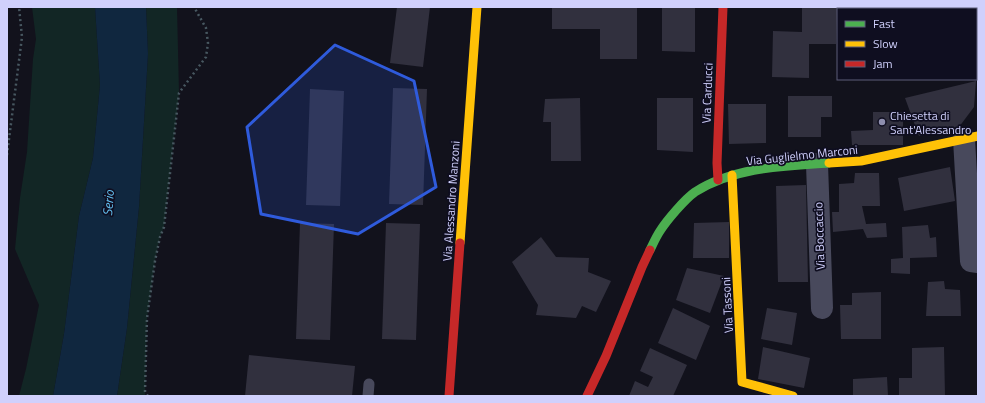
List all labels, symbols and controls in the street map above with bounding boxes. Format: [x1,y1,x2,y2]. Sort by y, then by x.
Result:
legend [837,8,977,80]
text: Fast [873,14,896,33]
text: Slow [873,34,898,53]
text: Jam [873,54,893,73]
street label: Via Carducci [696,62,718,124]
place label: Chiesetta di Sant'Alessandro [890,106,971,139]
marker: Chiesetta di Sant'Alessandro [877,117,887,127]
street label: Via Alessandro Manzoni [437,140,465,262]
street label: Via Guglielmo Marconi [745,140,859,170]
water label: Serio [97,189,119,217]
street label: Via Boccaccio [808,202,830,270]
street label: Via Tassoni [716,276,738,334]

